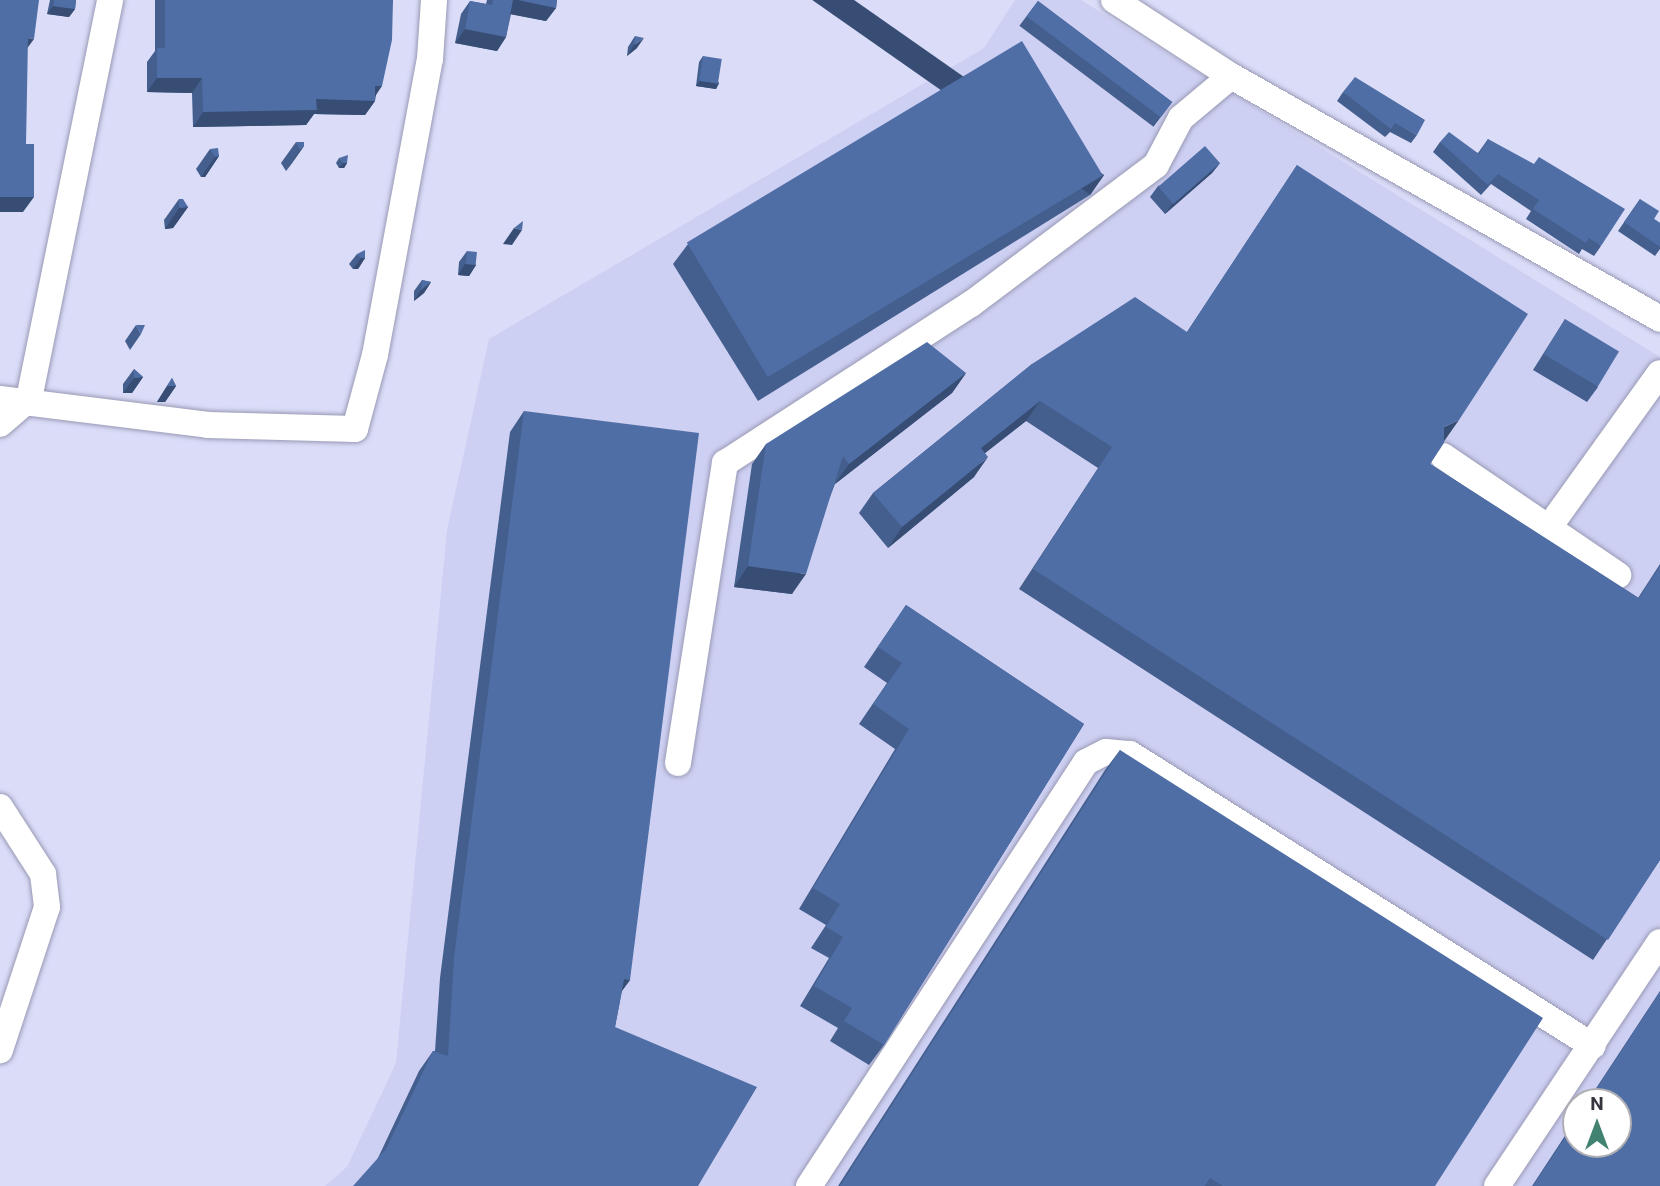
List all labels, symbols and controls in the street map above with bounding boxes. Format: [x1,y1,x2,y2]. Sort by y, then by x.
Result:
north arrow [1562,1088,1632,1158]
text: N [1590,1092,1604,1115]

